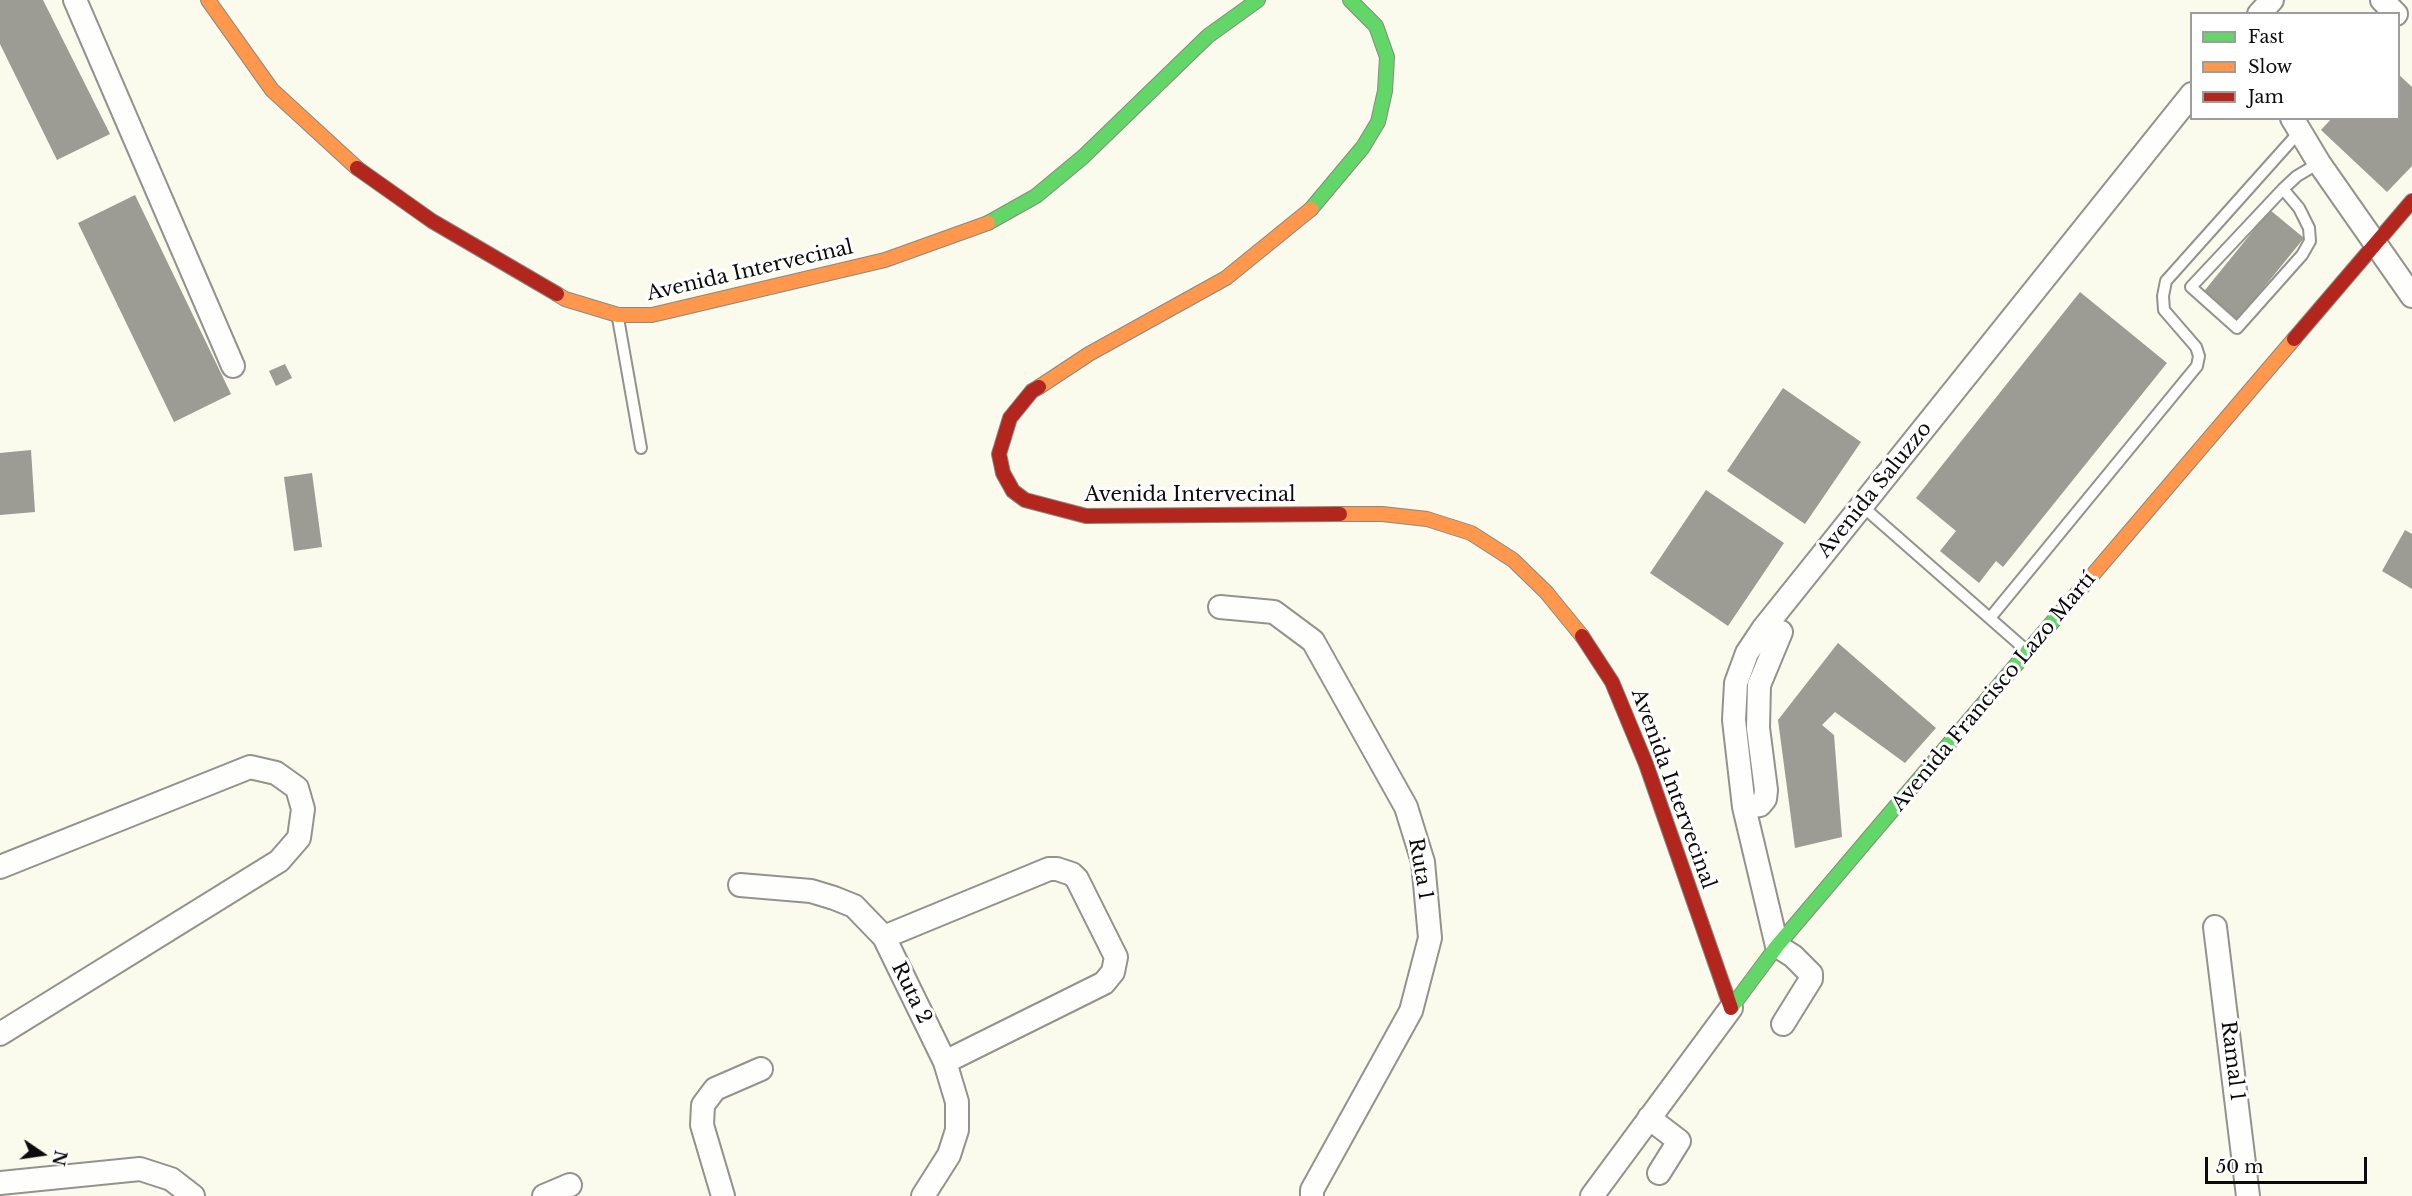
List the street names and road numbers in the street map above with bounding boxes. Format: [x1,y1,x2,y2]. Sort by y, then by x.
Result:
street label: Avenida Intervecinal [644,236,856,306]
street label: Avenida Saluzzo [1813,417,1937,563]
street label: Avenida Intervecinal [1084,483,1296,507]
street label: Avenida Francisco Lazo Martí [1887,568,2101,816]
street label: Avenida Intervecinal [1626,686,1720,892]
street label: Ruta 1 [1403,836,1437,902]
street label: Ruta 2 [886,958,936,1028]
street label: Ramal 1 [2215,1020,2249,1102]

